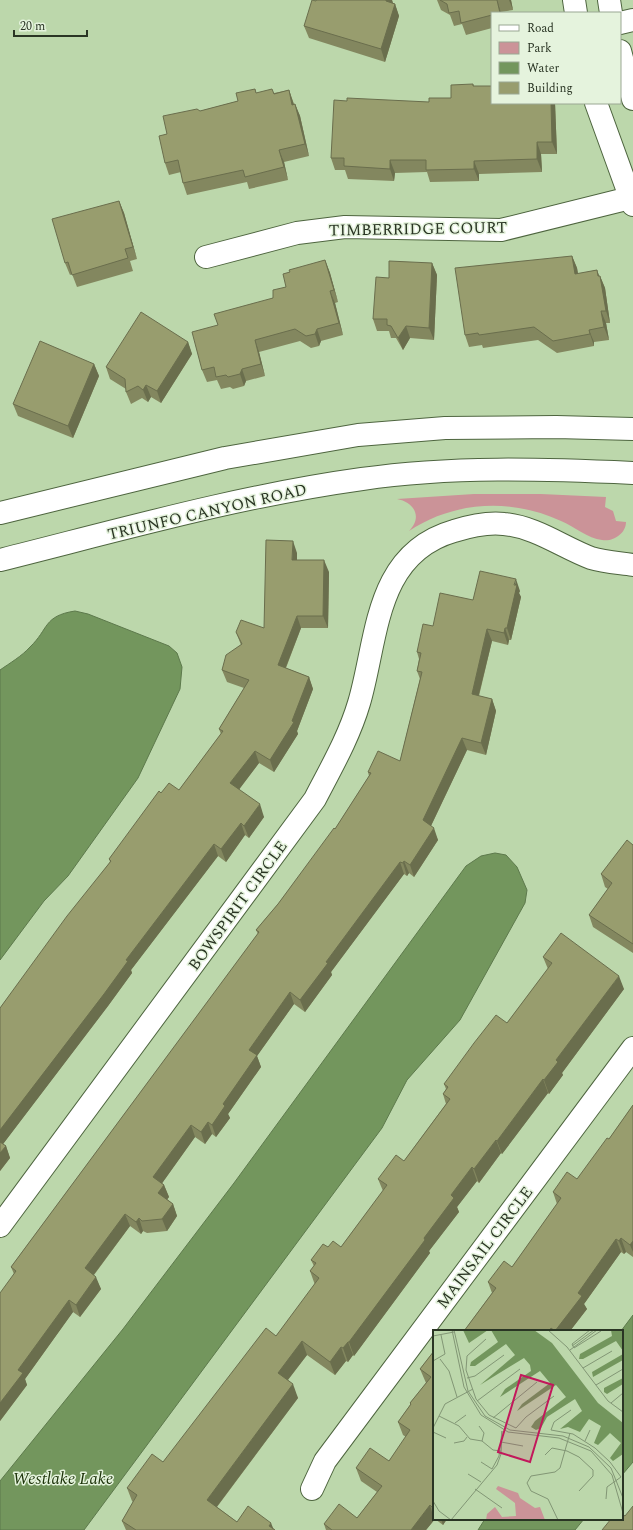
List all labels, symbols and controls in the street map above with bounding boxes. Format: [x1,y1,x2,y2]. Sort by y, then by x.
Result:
scale bar [14,12,87,38]
legend [491,12,621,104]
text: 20 m [20,17,45,36]
text: Road [527,19,554,38]
text: Park [527,39,552,58]
text: Water [527,59,559,78]
text: Building [527,79,573,98]
street label: TIMBERRIDGE COURT [329,215,508,243]
street label: TRIUNFO CANYON ROAD [105,477,309,547]
street label: BOWSPIRIT CIRCLE [182,836,293,976]
street label: MAINSAIL CIRCLE [431,1181,539,1314]
inset map [433,1330,623,1520]
water label: Westlake Lake [13,1466,113,1492]

